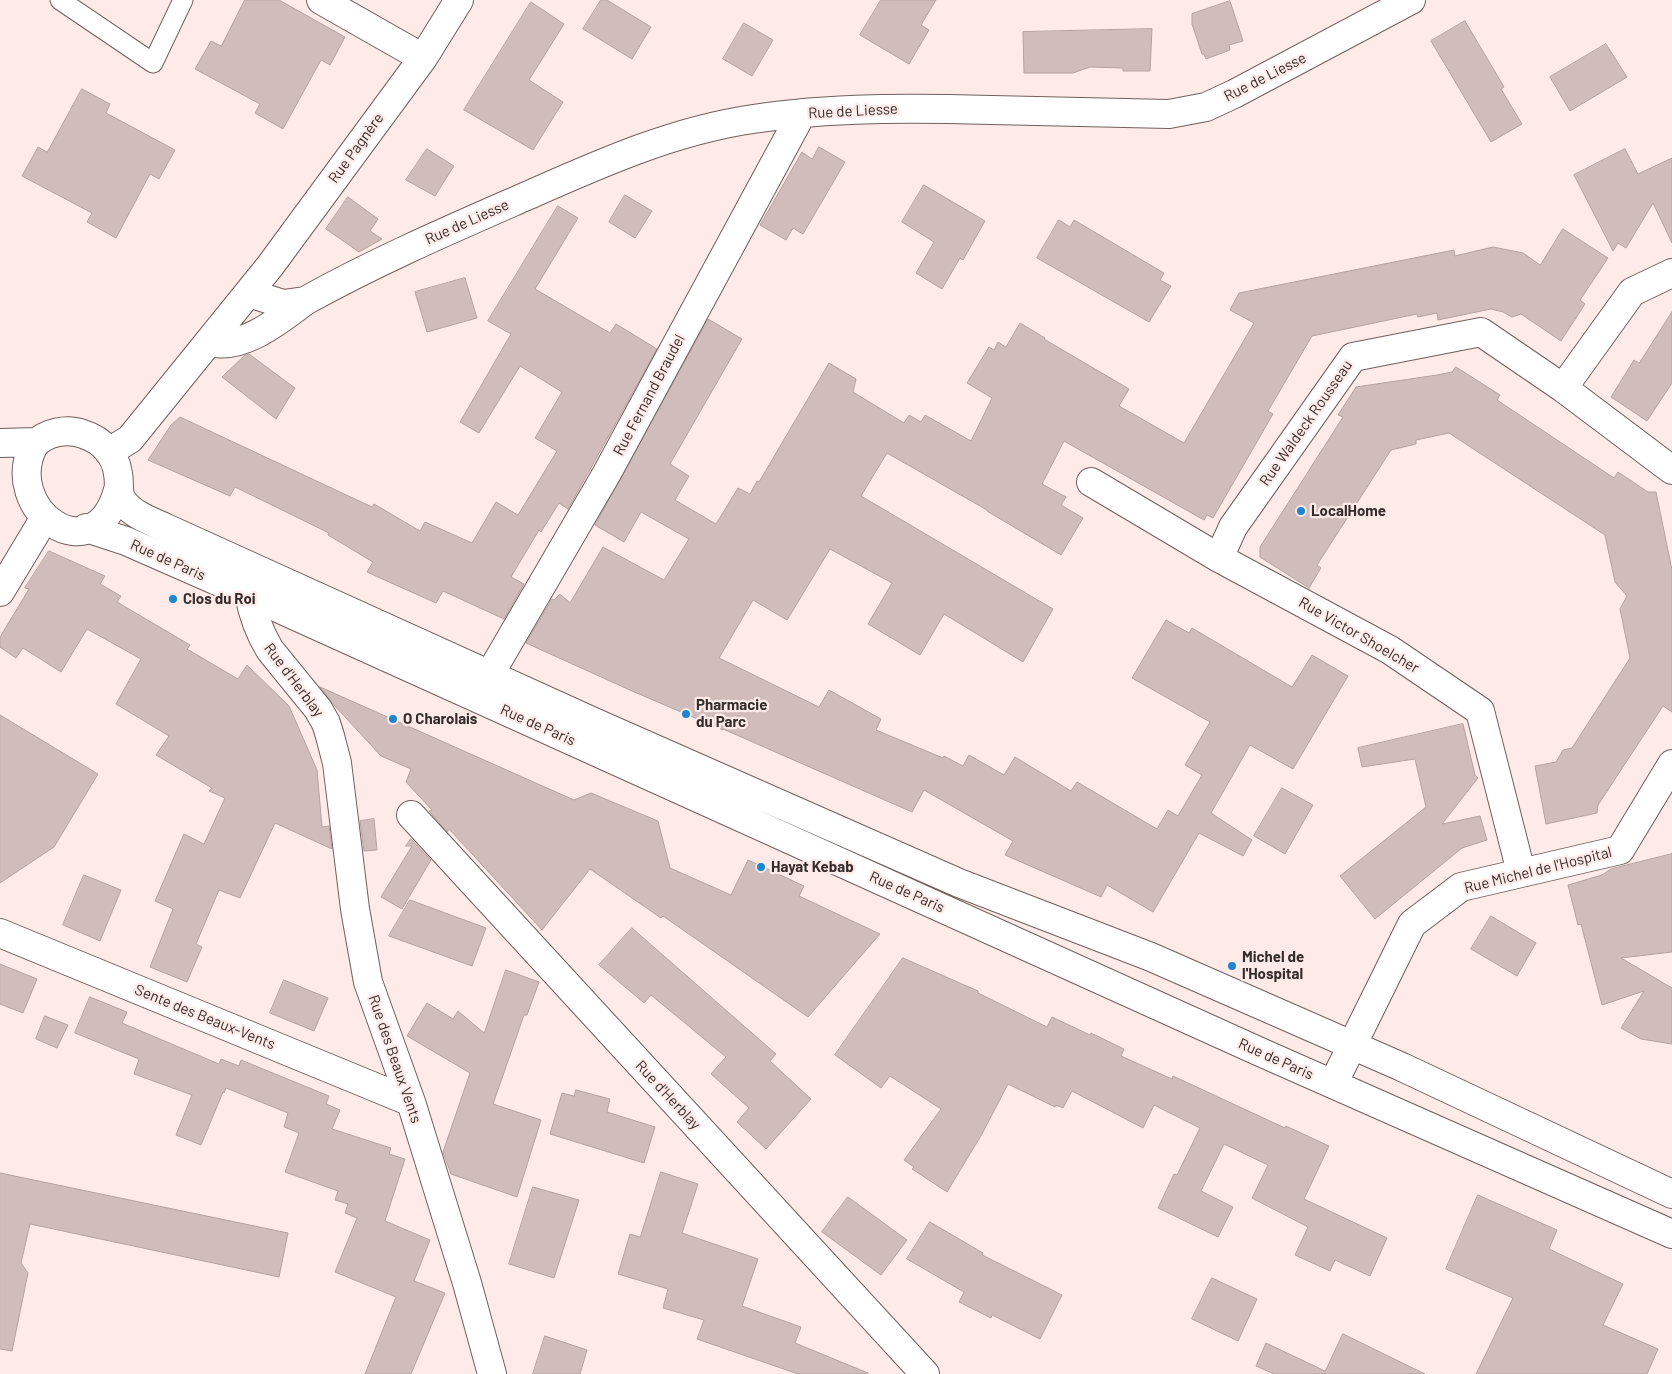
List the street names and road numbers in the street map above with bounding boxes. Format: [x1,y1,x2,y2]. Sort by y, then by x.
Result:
street label: Rue de Liesse [1221,49,1309,105]
street label: Rue de Liesse [808,100,898,122]
street label: Rue Pagnère [325,110,387,186]
street label: Rue de Liesse [422,196,512,248]
street label: Rue Fernand Braudel [609,331,689,459]
street label: Rue Waldeck Rousseau [1256,357,1356,489]
street label: Rue de Paris [128,535,208,585]
street label: Rue Victor Shoelcher [1296,593,1422,677]
street label: Rue d'Herblay [260,640,328,720]
street label: Rue de Paris [498,700,578,750]
street label: Rue Michel de l'Hospital [1462,843,1614,897]
street label: Rue de Paris [867,867,947,917]
street label: Sente des Beaux-Vents [132,981,278,1053]
street label: Rue des Beaux Vents [365,992,425,1126]
street label: Rue de Paris [1236,1034,1316,1084]
street label: Rue d'Herblay [631,1057,705,1133]

